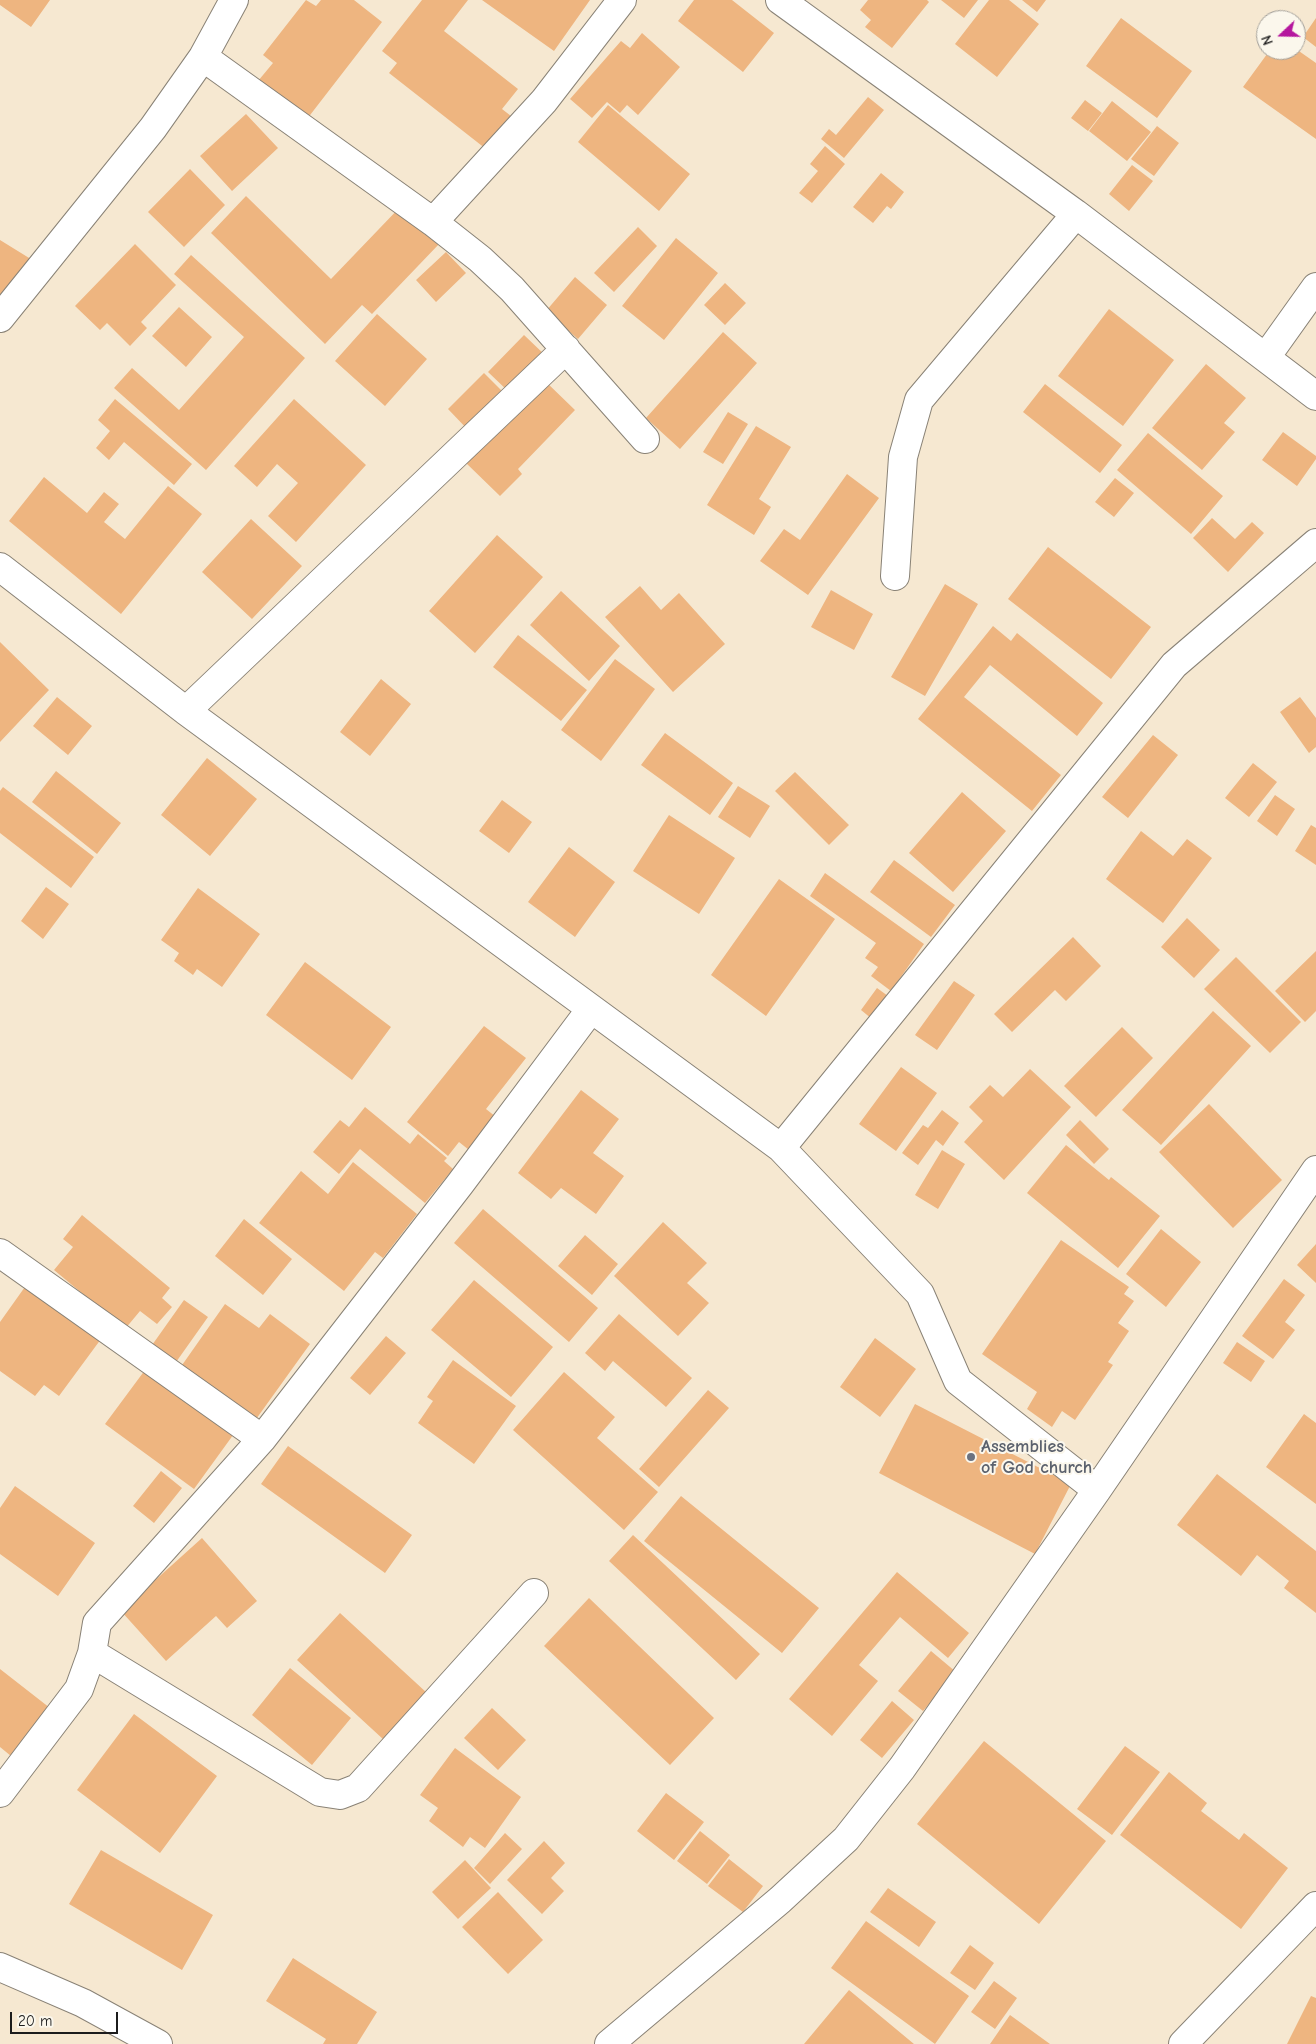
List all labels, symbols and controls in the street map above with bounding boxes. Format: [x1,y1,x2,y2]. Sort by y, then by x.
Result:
north arrow [1256,10,1306,60]
text: N [1258,33,1277,48]
place label: Assemblies of God church [981,1436,1092,1478]
marker: Assemblies of God church [965,1451,977,1463]
scale bar [12,2002,120,2034]
text: 20 m [18,2012,52,2030]

